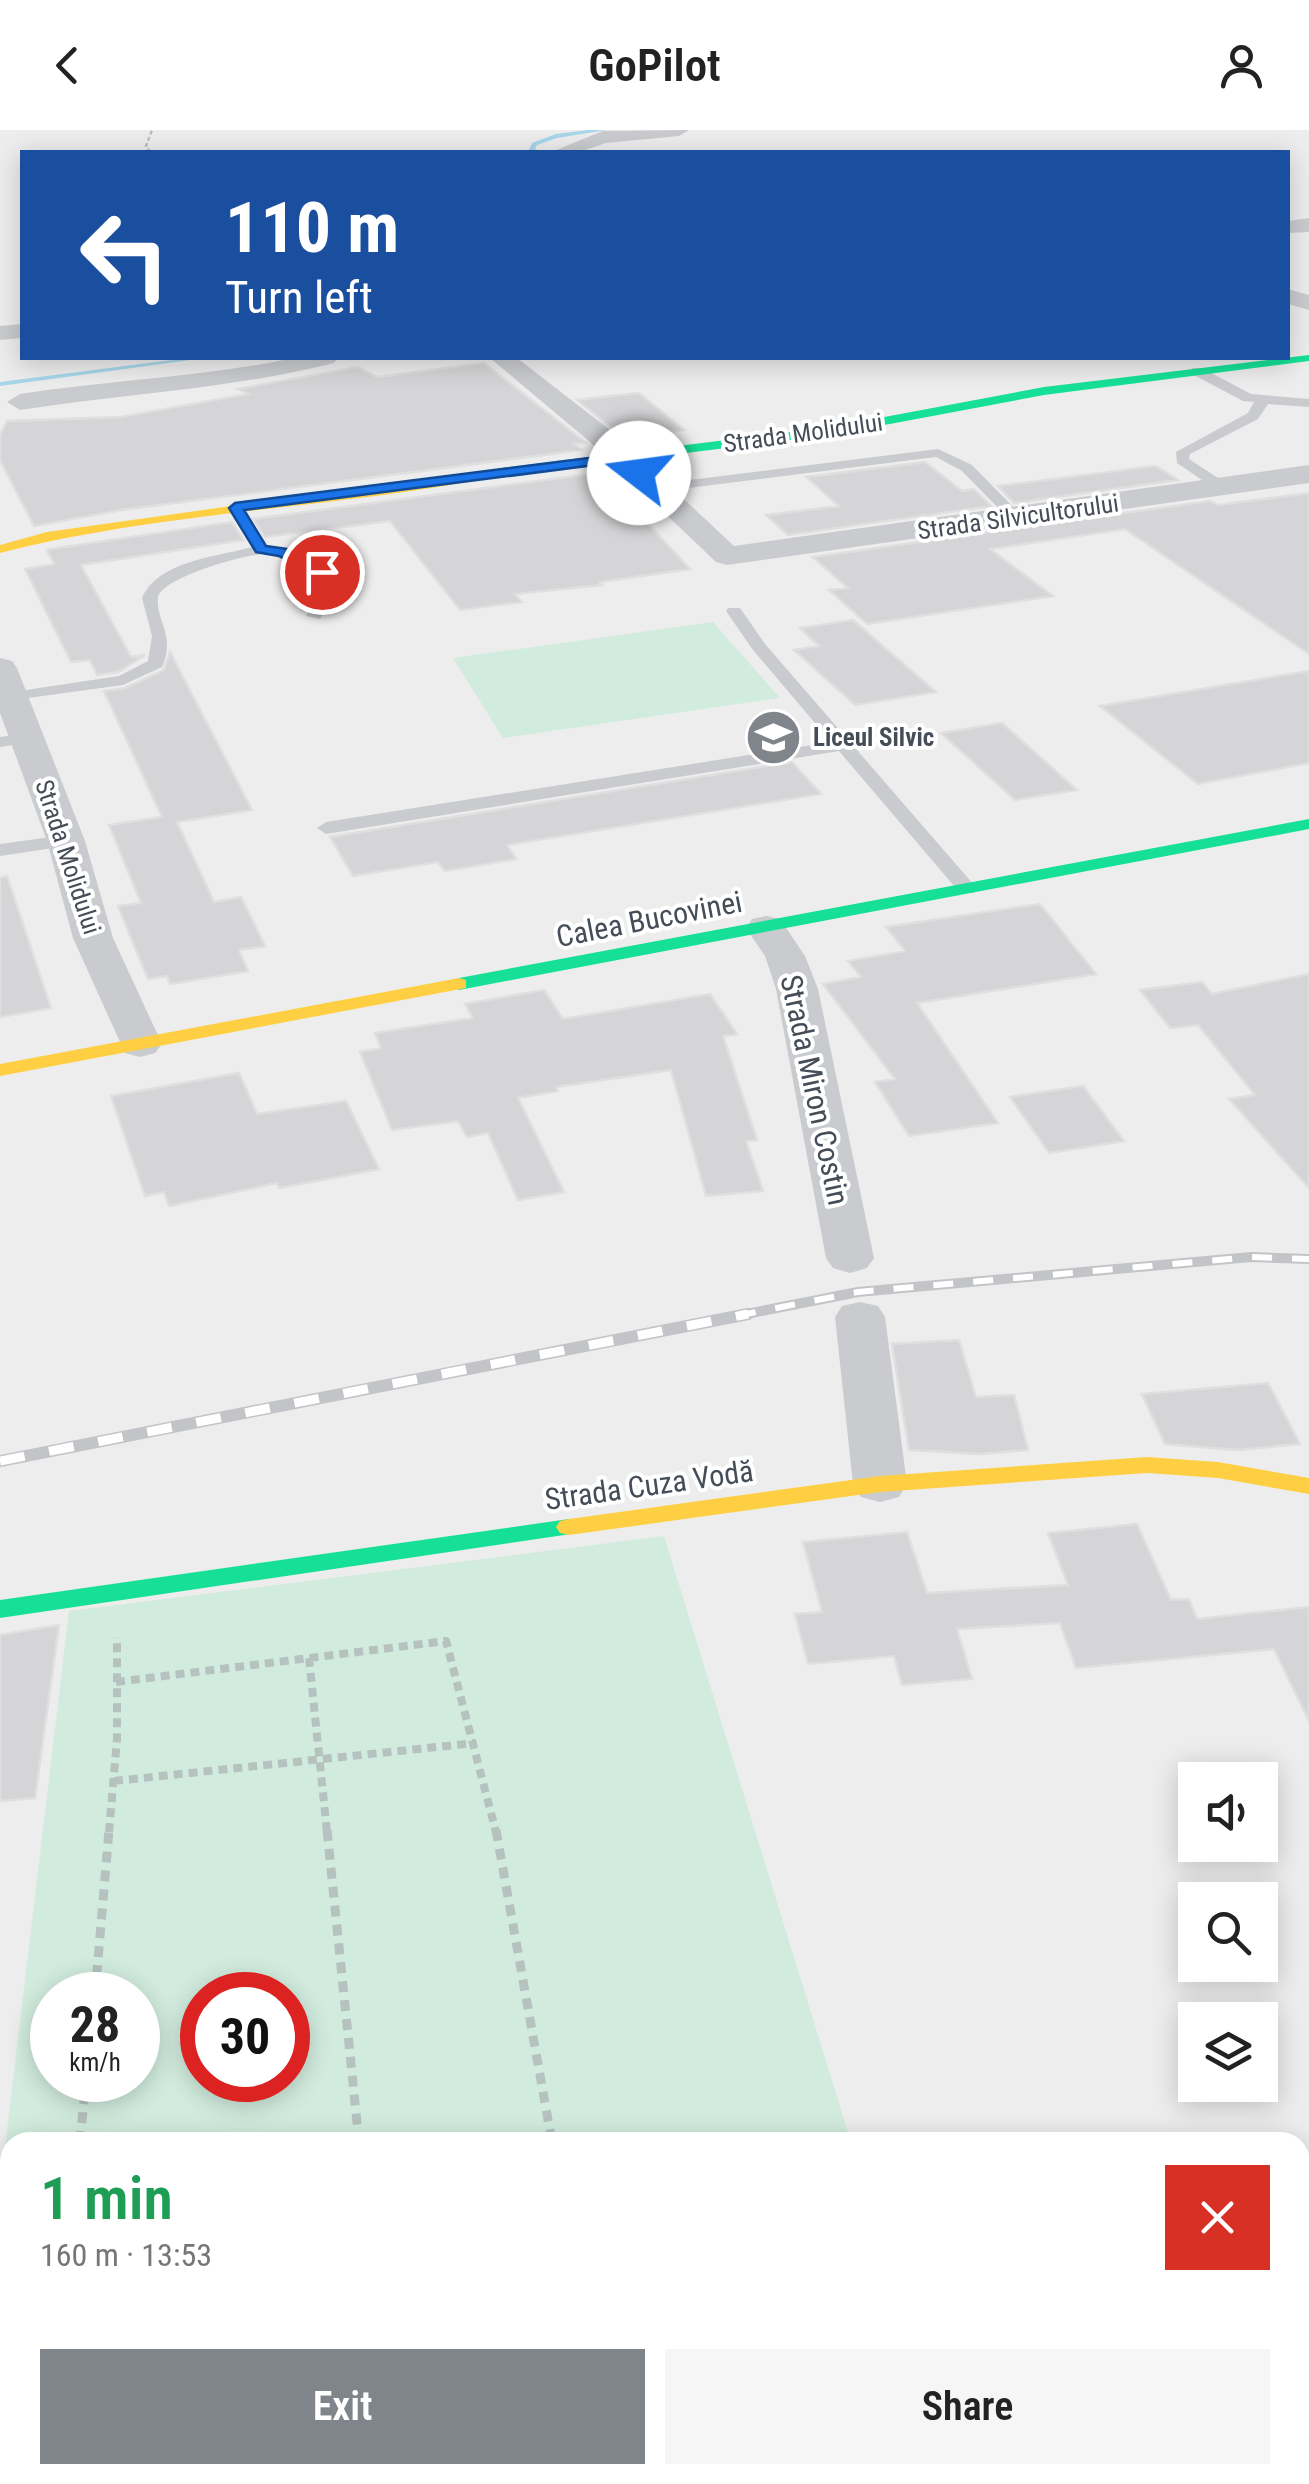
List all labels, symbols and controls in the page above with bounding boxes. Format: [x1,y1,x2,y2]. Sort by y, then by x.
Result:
icon: back [40,38,95,93]
icon: person [1214,38,1269,93]
text: GoPilot [588,39,721,92]
text: 110 m [225,187,399,269]
icon: left [60,190,190,320]
text: Turn left [225,271,373,324]
street label: Strada Molidului [721,407,885,459]
position arrow [587,421,691,525]
street label: Strada Silvicultorului [916,489,1120,545]
pin [280,530,365,615]
icon: arrive [295,545,350,600]
school or university icon: Liceul Silvic [744,707,804,767]
place label: Liceul Silvic [813,723,934,752]
street label: Strada Molidului [29,776,107,938]
street label: Calea Bucovinei [553,884,745,954]
street label: Strada Miron Costin [774,972,856,1208]
street label: Strada Cuza Vodă [543,1453,755,1517]
map controls [1178,1762,1278,2102]
button: sound [1178,1762,1278,1862]
button: search [1178,1882,1278,1982]
speed limit sign: 30 [180,1972,310,2102]
text: 28 [70,1996,120,2054]
button: layers [1178,2002,1278,2102]
text: km/h [69,2048,121,2077]
text: 1 min [40,2163,173,2234]
button: close [1165,2165,1270,2270]
text: 160 m · 13:53 [40,2236,212,2274]
button: Exit [40,2349,645,2464]
button: Share [665,2349,1270,2464]

